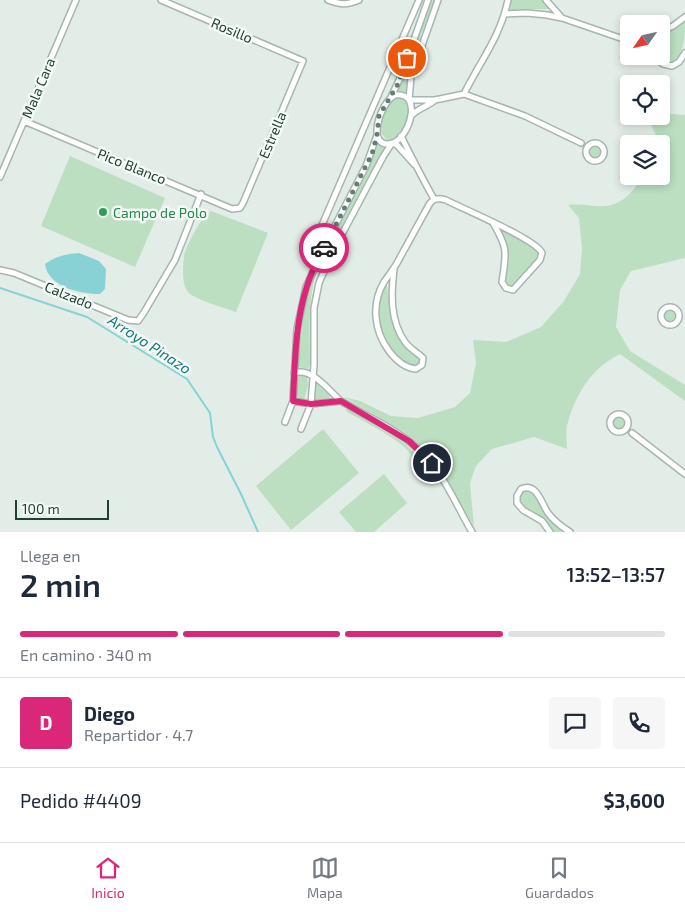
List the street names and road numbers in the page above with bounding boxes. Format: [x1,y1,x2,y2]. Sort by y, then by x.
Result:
street label: Rosillo [209,14,255,46]
street label: Mala Cara [18,55,58,121]
street label: Estrella [255,109,289,161]
street label: Pico Blanco [95,144,169,188]
street label: Calzado [42,278,96,312]

